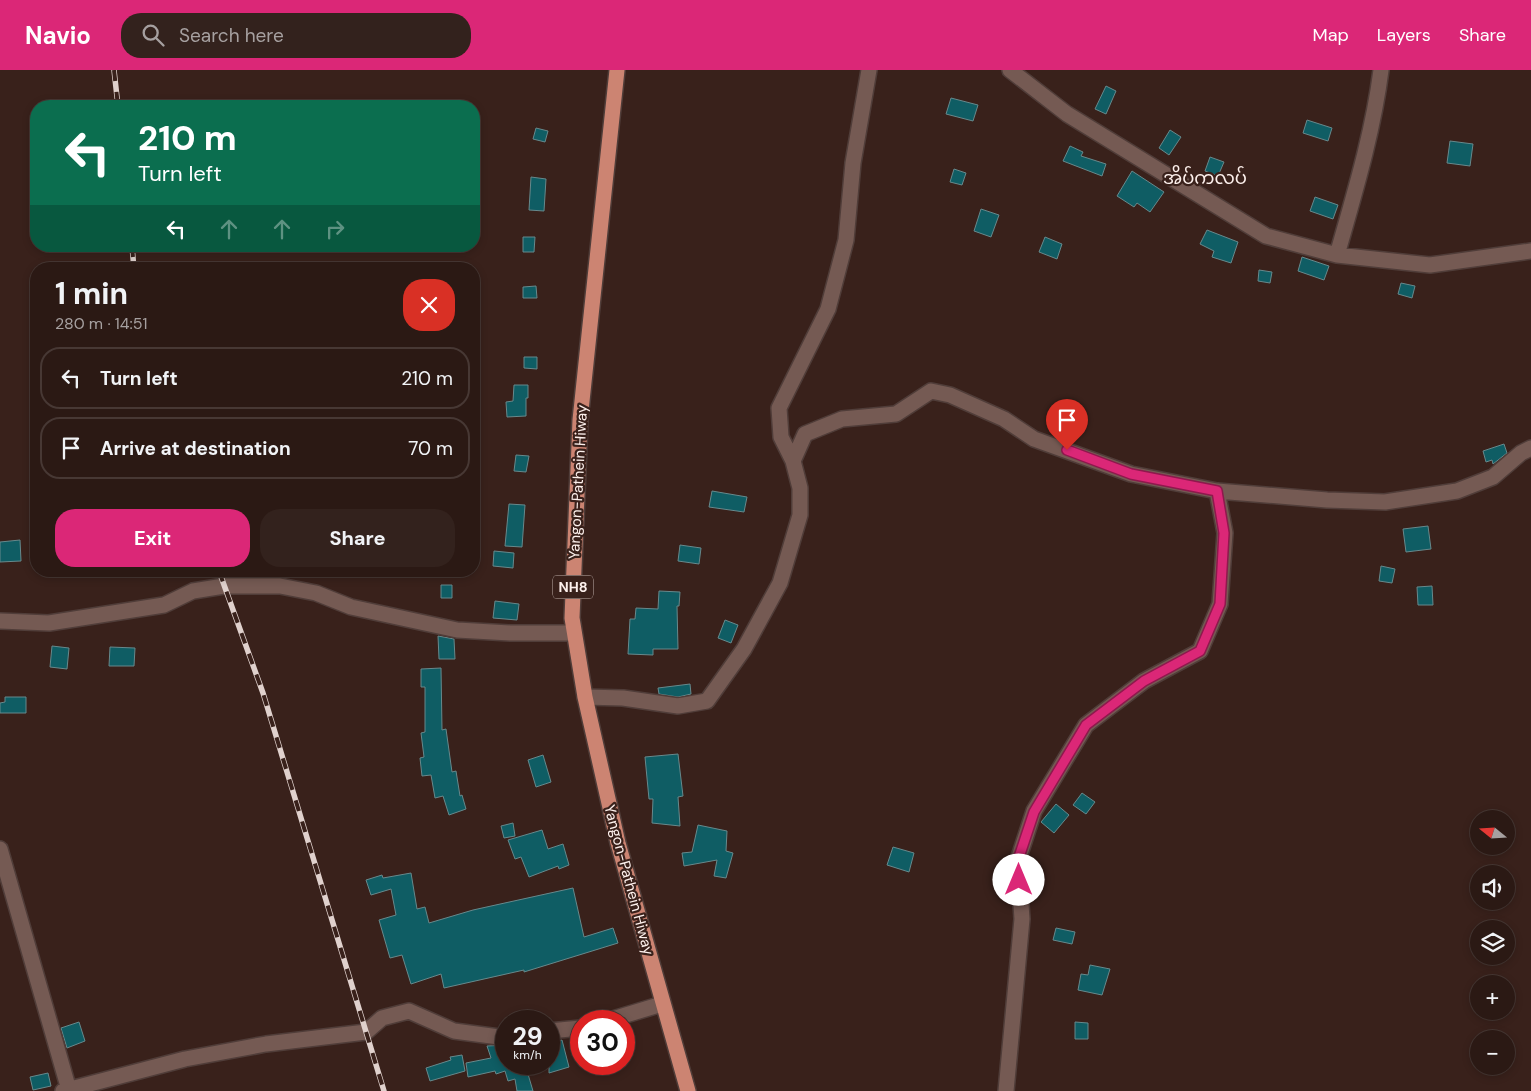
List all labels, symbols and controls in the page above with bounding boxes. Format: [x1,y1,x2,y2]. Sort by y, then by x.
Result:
search box [121,13,471,58]
text: Navio [25,20,91,51]
icon: search [139,21,167,49]
text: Search here [179,23,284,48]
text: Map [1313,23,1349,47]
text: Layers [1377,23,1431,47]
text: Share [1459,23,1506,47]
text: 210 m [138,115,237,161]
icon: left [55,120,120,185]
text: Turn left [138,159,222,188]
district label: အိပ်ကလပ် [1163,164,1247,190]
icon: left [162,215,190,243]
icon: ahead [215,215,243,243]
icon: ahead [268,215,296,243]
icon: right [321,215,349,243]
text: 1 min [55,274,128,313]
button: close [403,279,455,331]
text: 280 m · 14:51 [55,313,148,334]
icon: left [57,364,85,392]
text: Turn left [100,366,178,391]
text: 210 m [401,366,453,391]
pin [1046,399,1088,450]
street label: Yangon-Pathein Hiway [564,404,592,560]
icon: arrive [1053,406,1081,434]
icon: arrive [57,434,85,462]
text: Arrive at destination [100,436,291,461]
text: 70 m [408,436,453,461]
button: Exit [55,509,250,567]
button: Share [260,509,455,567]
road number: NH8 [553,576,593,598]
street label: Yangon-Pathein Hiway [599,803,659,958]
north arrow [1470,810,1515,855]
map controls [1470,810,1515,1075]
position arrow [992,853,1044,905]
button: sound [1470,865,1515,910]
button: layers [1470,920,1515,965]
button: + [1470,975,1515,1020]
speed limit sign: 30 [570,1010,635,1075]
text: 29 [512,1020,543,1053]
button: − [1470,1030,1515,1075]
text: km/h [513,1047,542,1063]

